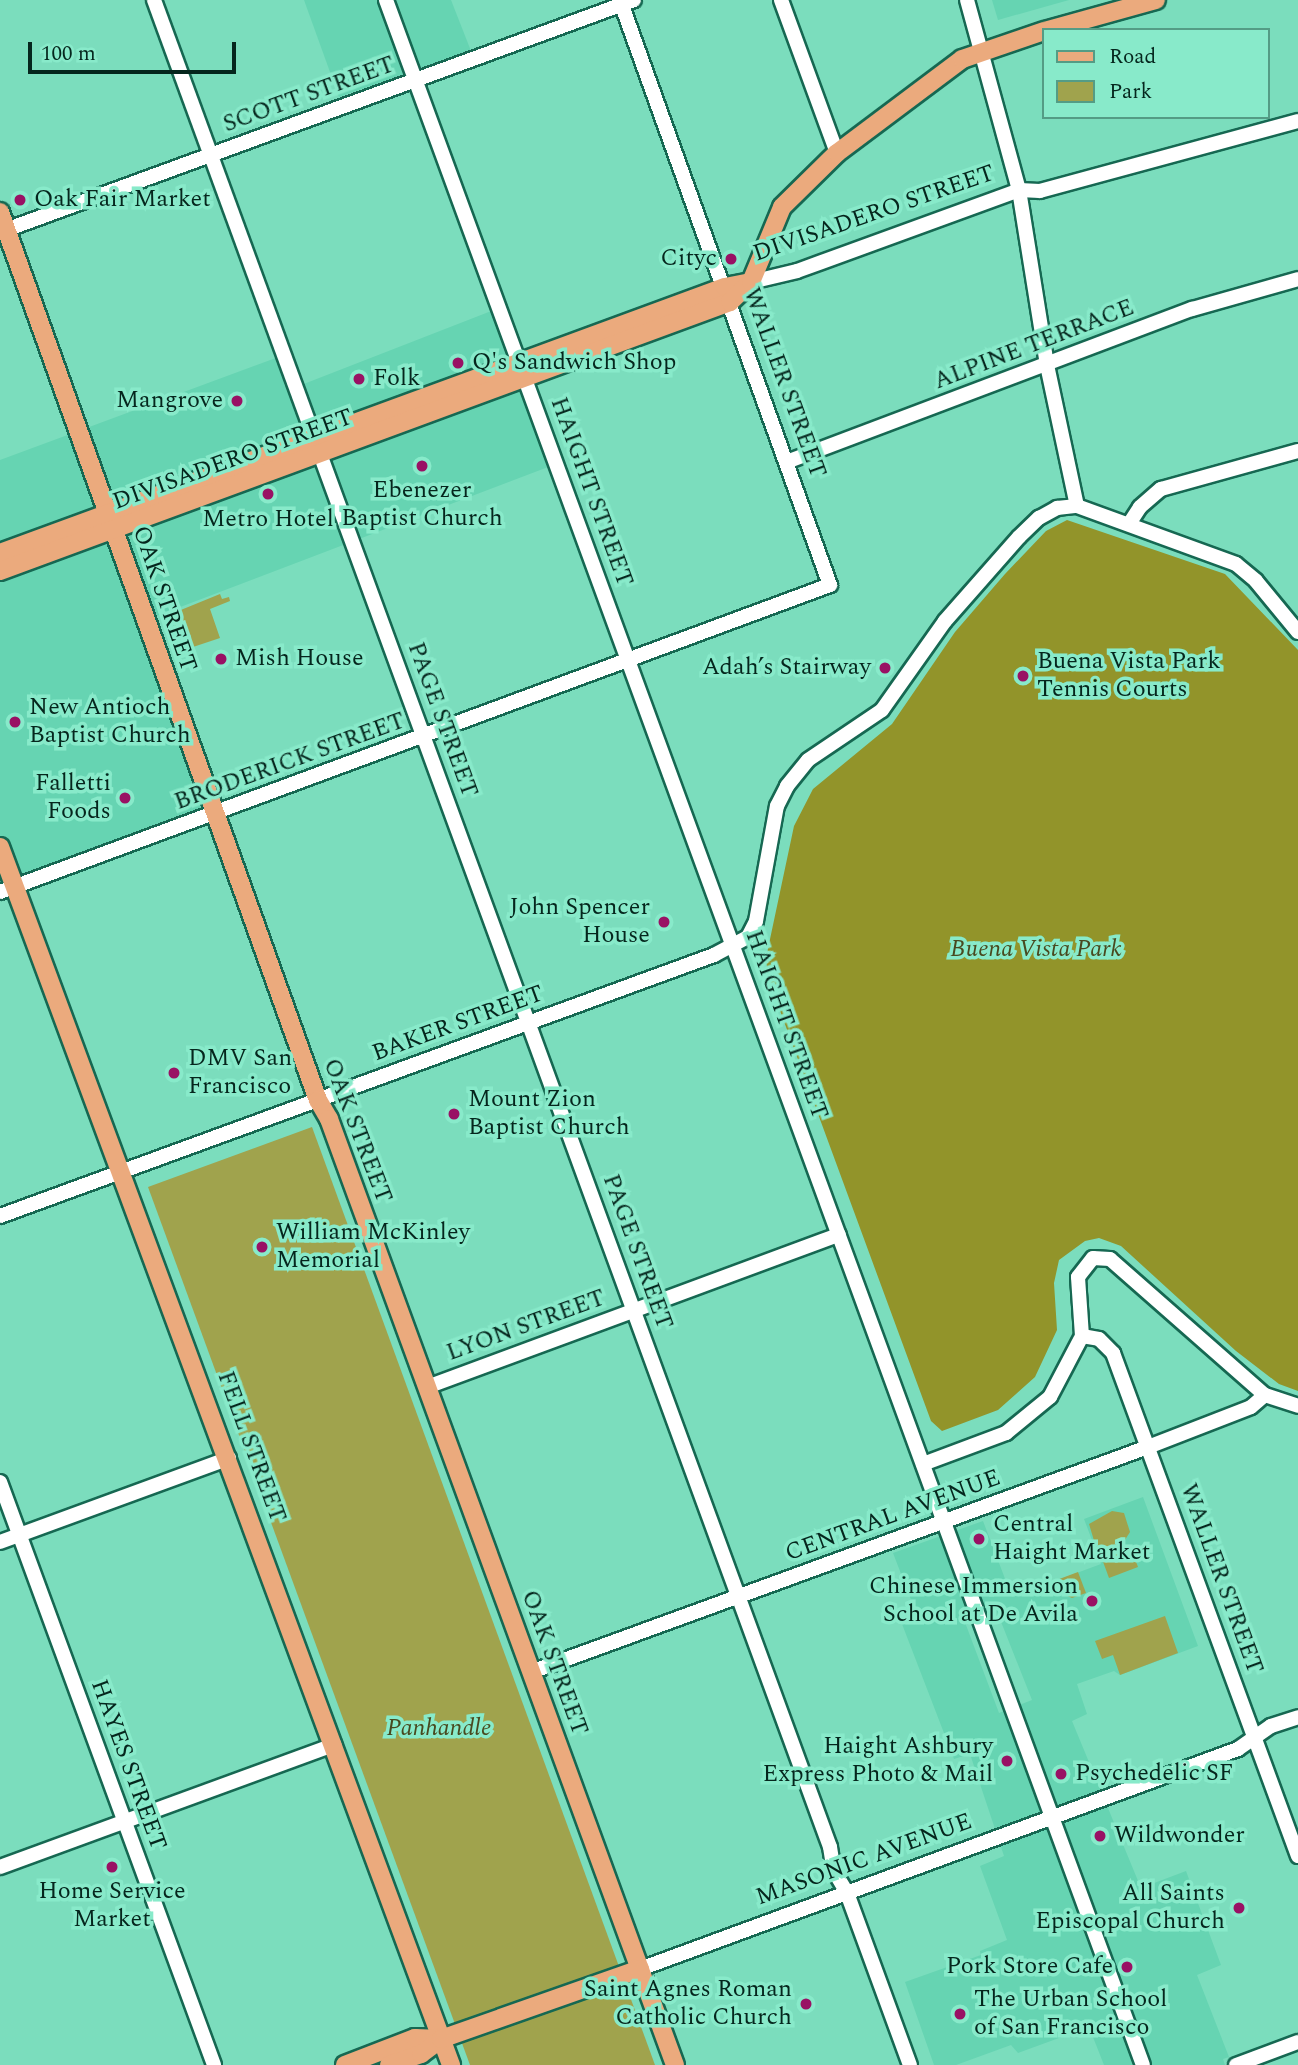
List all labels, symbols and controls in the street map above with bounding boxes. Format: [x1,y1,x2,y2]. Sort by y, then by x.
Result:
scale bar [32,28,240,72]
legend [1042,28,1270,119]
text: 100 m [41,38,96,70]
text: Road [1109,41,1156,73]
street label: SCOTT STREET [219,51,399,139]
text: Park [1109,76,1152,108]
street label: DIVISADERO STREET [750,159,998,269]
place label: Oak Fair Market [34,186,211,214]
marker: Oak Fair Market [12,192,28,208]
place label: Cityc [661,245,717,273]
marker: Cityc [723,251,739,267]
street label: WALLER STREET [736,284,832,482]
street label: ALPINE TERRACE [930,294,1138,396]
place label: Q's Sandwich Shop [472,349,676,377]
marker: Q's Sandwich Shop [450,355,466,371]
place label: Folk [373,365,420,393]
marker: Folk [351,371,367,387]
place label: Mangrove [116,387,223,415]
marker: Mangrove [229,393,245,409]
street label: HAIGHT STREET [543,394,639,590]
street label: DIVISADERO STREET [109,403,357,517]
marker: Ebenezer Baptist Church [414,458,430,474]
place label: Ebenezer Baptist Church [341,477,503,533]
marker: Metro Hotel [260,486,276,502]
place label: Metro Hotel [202,506,334,534]
street label: OAK STREET [126,522,202,676]
street label: PAGE STREET [401,638,483,802]
place label: Mish House [235,645,364,673]
place label: Buena Vista Park Tennis Courts [1037,648,1221,704]
marker: Mish House [213,651,229,667]
place label: Adah’s Stairway [702,654,871,682]
marker: Adah’s Stairway [877,660,893,676]
marker: Buena Vista Park Tennis Courts [1015,668,1031,684]
place label: New Antioch Baptist Church [29,694,191,750]
street label: BRODERICK STREET [171,707,409,817]
marker: New Antioch Baptist Church [7,714,23,730]
place label: Falletti Foods [35,770,111,826]
marker: Falletti Foods [117,790,133,806]
place label: John Spencer House [510,894,650,950]
marker: John Spencer House [656,914,672,930]
street label: HAIGHT STREET [738,927,834,1123]
park label: Buena Vista Park [950,936,1122,964]
street label: BAKER STREET [368,980,548,1068]
place label: DMV San Francisco [188,1045,292,1101]
street label: OAK STREET [316,1055,398,1207]
marker: DMV San Francisco [166,1065,182,1081]
place label: Mount Zion Baptist Church [468,1086,630,1142]
marker: Mount Zion Baptist Church [446,1106,462,1122]
street label: PAGE STREET [596,1170,678,1334]
place label: William McKinley Memorial [276,1219,470,1275]
marker: William McKinley Memorial [254,1239,270,1255]
street label: LYON STREET [443,1284,609,1368]
street label: FELL STREET [210,1367,292,1527]
street label: CENTRAL AVENUE [782,1464,1004,1568]
street label: WALLER STREET [1173,1480,1269,1678]
place label: Central Haight Market [993,1511,1150,1567]
marker: Central Haight Market [971,1531,987,1547]
place label: Chinese Immersion School at De Avila [869,1573,1078,1629]
street label: OAK STREET [514,1587,594,1739]
marker: Chinese Immersion School at De Avila [1084,1593,1100,1609]
street label: HAYES STREET [84,1676,172,1854]
park label: Panhandle [387,1715,491,1743]
place label: Haight Ashbury Express Photo & Mail [763,1733,993,1789]
marker: Haight Ashbury Express Photo & Mail [999,1753,1015,1769]
place label: Psychedelic SF [1075,1760,1233,1788]
marker: Psychedelic SF [1053,1766,1069,1782]
street label: MASONIC AVENUE [752,1807,976,1913]
place label: Wildwonder [1114,1822,1245,1850]
marker: Wildwonder [1092,1828,1108,1844]
marker: Home Service Market [104,1859,120,1875]
place label: Home Service Market [38,1878,186,1934]
place label: All Saints Episcopal Church [1035,1880,1225,1936]
marker: All Saints Episcopal Church [1231,1900,1247,1916]
place label: Pork Store Cafe [946,1953,1113,1981]
marker: Pork Store Cafe [1119,1959,1135,1975]
place label: Saint Agnes Roman Catholic Church [584,1976,792,2032]
place label: The Urban School of San Francisco [974,1986,1167,2042]
marker: Saint Agnes Roman Catholic Church [798,1996,814,2012]
marker: The Urban School of San Francisco [952,2006,968,2022]

